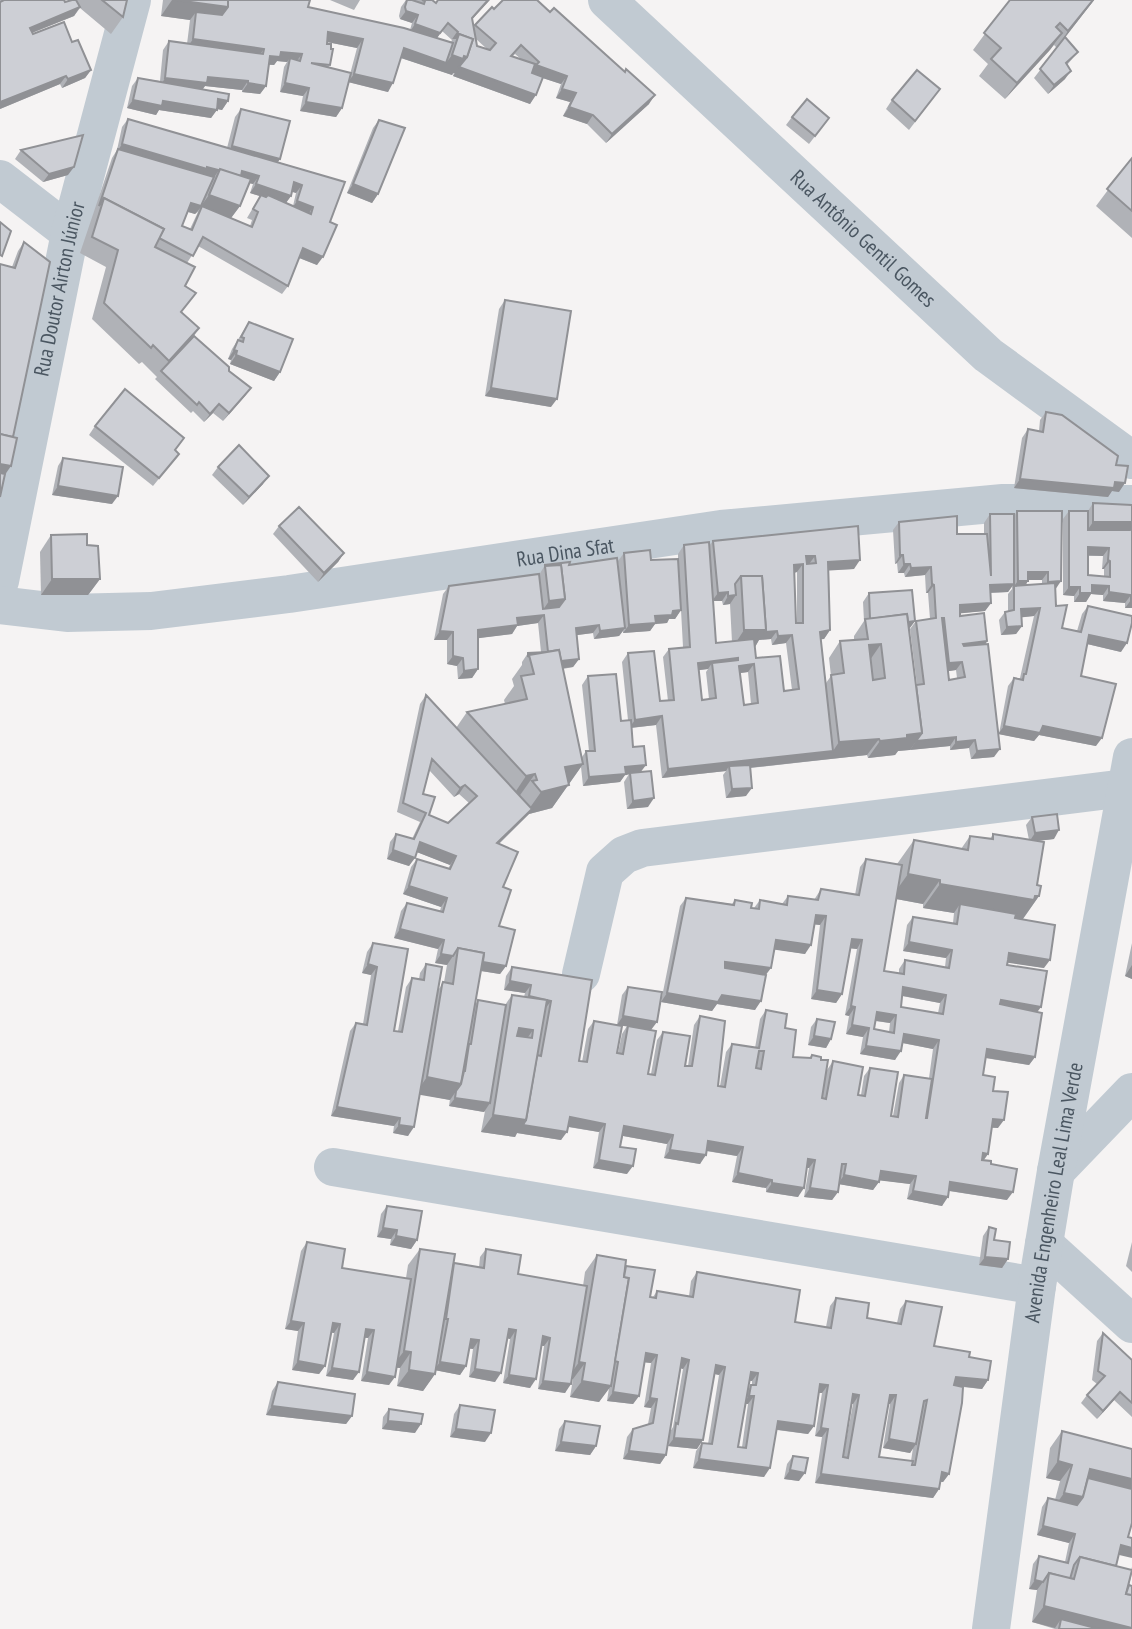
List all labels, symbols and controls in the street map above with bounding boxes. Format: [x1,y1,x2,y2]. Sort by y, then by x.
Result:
street label: Rua Antônio Gentil Gomes [785,164,942,313]
street label: Rua Doutor Airton Júnior [28,198,91,378]
street label: Rua Dina Sfat [515,531,616,573]
street label: Avenida Engenheiro Leal Lima Verde [1018,1060,1089,1324]

